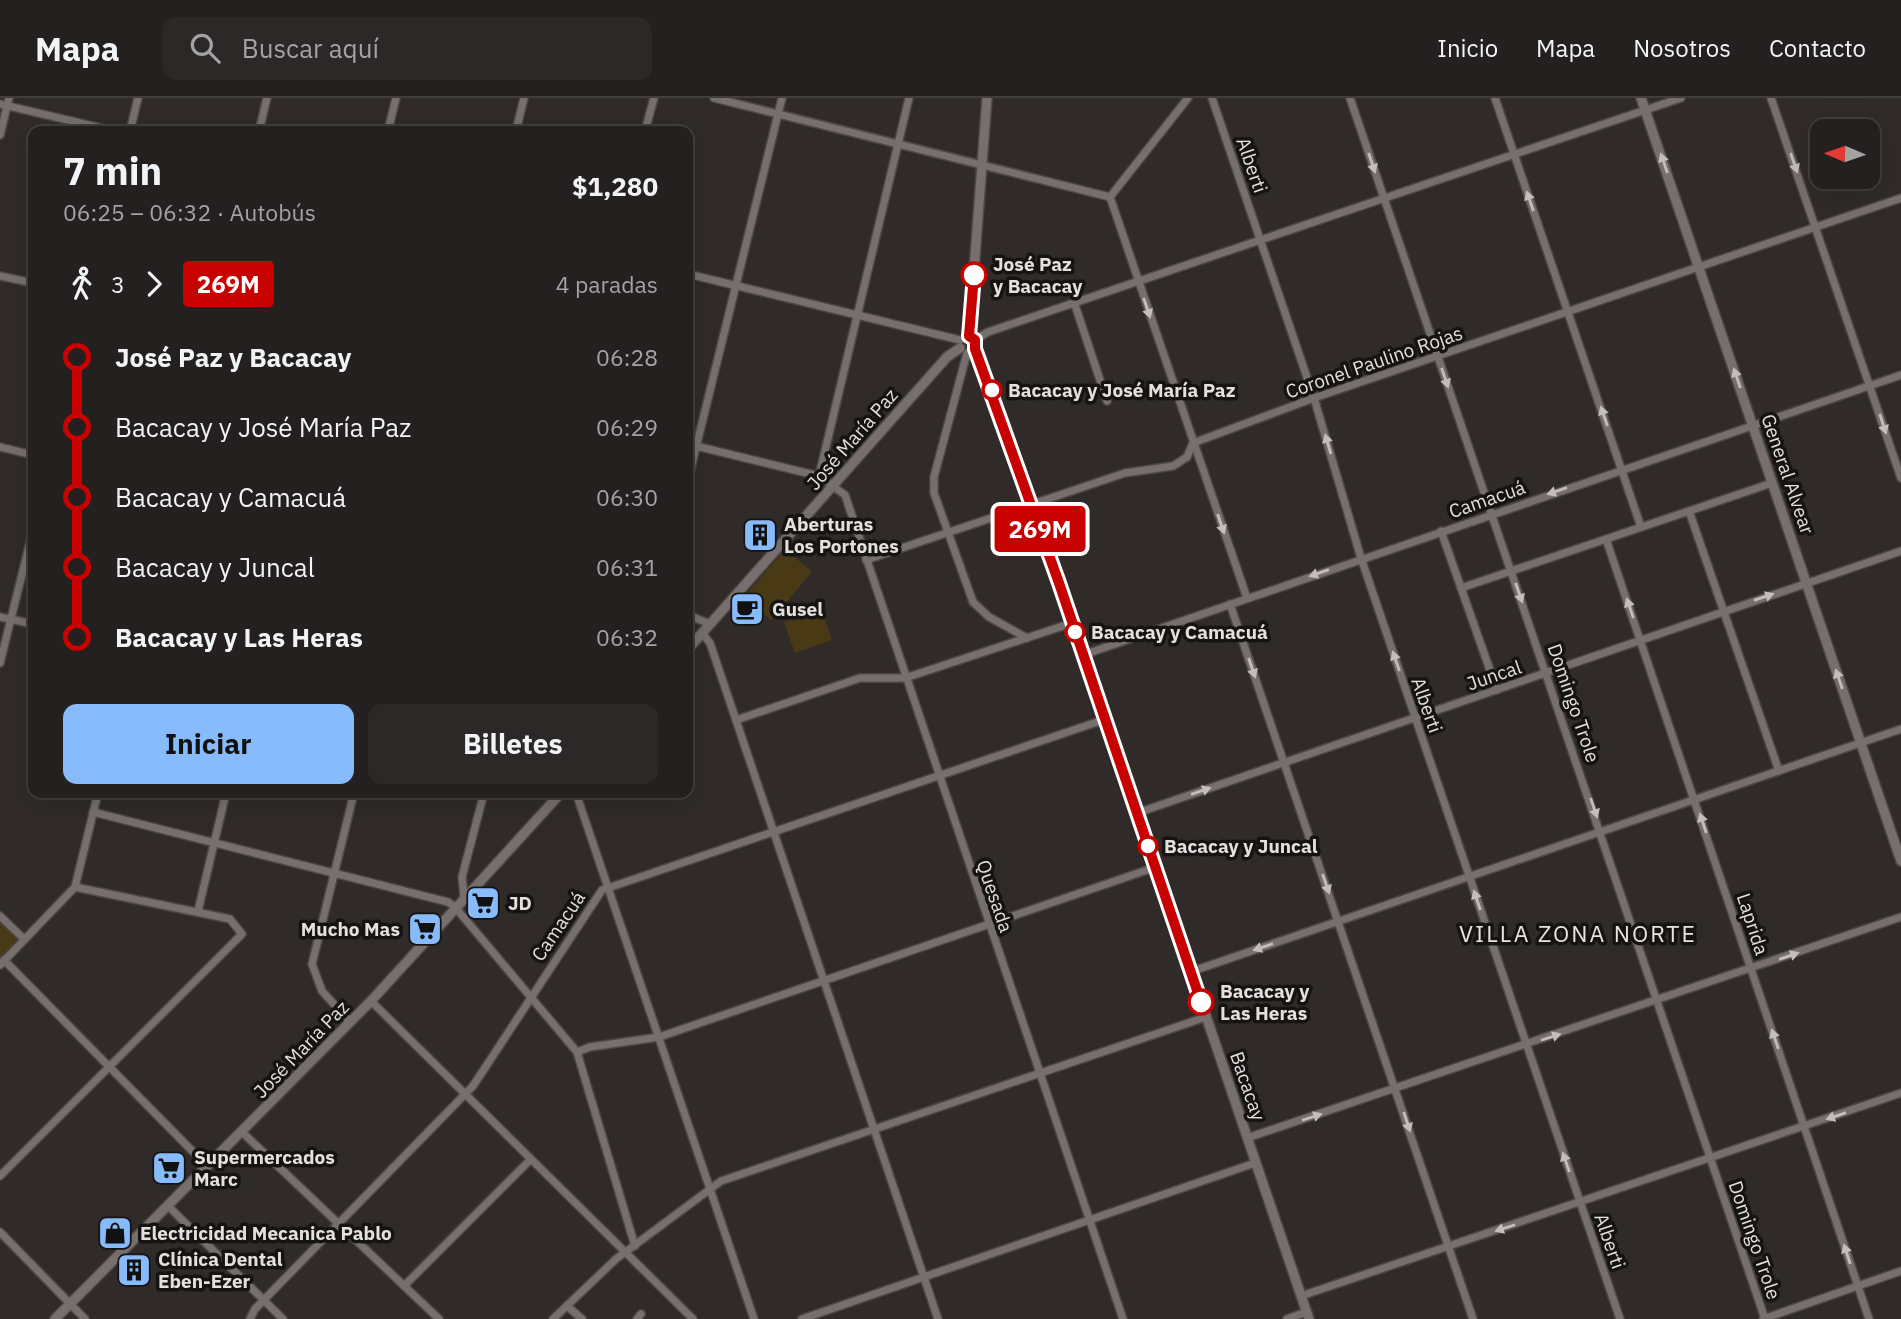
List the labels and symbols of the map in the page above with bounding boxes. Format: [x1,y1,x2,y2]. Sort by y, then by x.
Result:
north arrow [1810,119,1880,189]
street label: Alberti [1231,134,1273,196]
one-way arrow [1367,152,1378,173]
one-way arrow [1789,152,1800,173]
one-way arrow [1658,153,1669,174]
one-way arrow [1524,190,1535,211]
place label: José Paz y Bacacay [993,252,1083,298]
marker: José Paz y Bacacay [961,262,987,288]
one-way arrow [1142,298,1153,319]
street label: Coronel Paulino Rojas [1282,320,1466,404]
one-way arrow [1441,368,1451,389]
one-way arrow [1731,368,1742,389]
place label: Bacacay y José María Paz [1008,378,1236,402]
marker: Bacacay y José María Paz [982,380,1002,400]
street label: José María Paz [801,383,903,495]
one-way arrow [1598,405,1608,426]
street label: General Alvear [1756,411,1820,537]
one-way arrow [1878,414,1889,435]
one-way arrow [1322,433,1333,455]
street label: Camacuá [1446,475,1528,523]
one-way arrow [1547,486,1568,497]
line badge: 269M [991,506,1089,552]
place label: Aberturas Los Portones [784,512,899,558]
one-way arrow [1216,513,1227,534]
building icon: Aberturas Los Portones [741,516,779,554]
one-way arrow [1308,568,1329,579]
one-way arrow [1514,583,1525,604]
cafe icon: Gusel [728,590,766,628]
one-way arrow [1753,591,1774,602]
place label: Gusel [772,597,823,621]
one-way arrow [1624,597,1635,618]
place label: Bacacay y Camacuá [1091,620,1268,644]
marker: Bacacay y Camacuá [1065,622,1085,642]
street label: Domingo Trole [1543,641,1605,765]
one-way arrow [1390,651,1401,672]
street label: Juncal [1464,655,1524,695]
one-way arrow [1247,658,1258,679]
one-way arrow [1833,668,1844,689]
street label: Alberti [1406,674,1448,736]
one-way arrow [1191,785,1212,796]
one-way arrow [1589,798,1600,819]
one-way arrow [1697,812,1708,833]
place label: Bacacay y Juncal [1164,834,1318,858]
marker: Bacacay y Juncal [1138,836,1158,856]
street label: Quesada [971,857,1019,935]
one-way arrow [1321,873,1332,894]
supermarket icon: JD [464,884,502,922]
street label: Camacuá [526,886,590,966]
one-way arrow [1471,889,1482,910]
street label: Laprida [1732,890,1774,958]
place label: JD [508,891,532,915]
supermarket icon: Mucho Mas [406,910,444,948]
place label: Mucho Mas [301,917,400,941]
district label: VILLA ZONA NORTE [1459,918,1697,948]
one-way arrow [1252,942,1273,953]
one-way arrow [1779,950,1800,961]
place label: Bacacay y Las Heras [1220,979,1310,1025]
marker: Bacacay y Las Heras [1188,989,1214,1015]
street label: José María Paz [248,995,354,1103]
one-way arrow [1769,1028,1780,1049]
one-way arrow [1540,1031,1561,1042]
street label: Bacacay [1225,1048,1271,1124]
one-way arrow [1301,1111,1322,1122]
one-way arrow [1826,1111,1847,1122]
one-way arrow [1402,1112,1413,1133]
place label: Supermercados Marc [194,1145,335,1191]
supermarket icon: Supermercados Marc [150,1149,188,1187]
one-way arrow [1560,1151,1571,1172]
street label: Domingo Trole [1724,1178,1786,1302]
street label: Alberti [1589,1210,1631,1272]
shop icon: Electricidad Mecanica Pablo [96,1214,134,1252]
place label: Electricidad Mecanica Pablo [140,1221,392,1245]
one-way arrow [1495,1224,1516,1234]
one-way arrow [1841,1244,1852,1265]
place label: Clínica Dental Eben-Ezer [158,1247,283,1293]
building icon: Clínica Dental Eben-Ezer [115,1251,153,1289]

